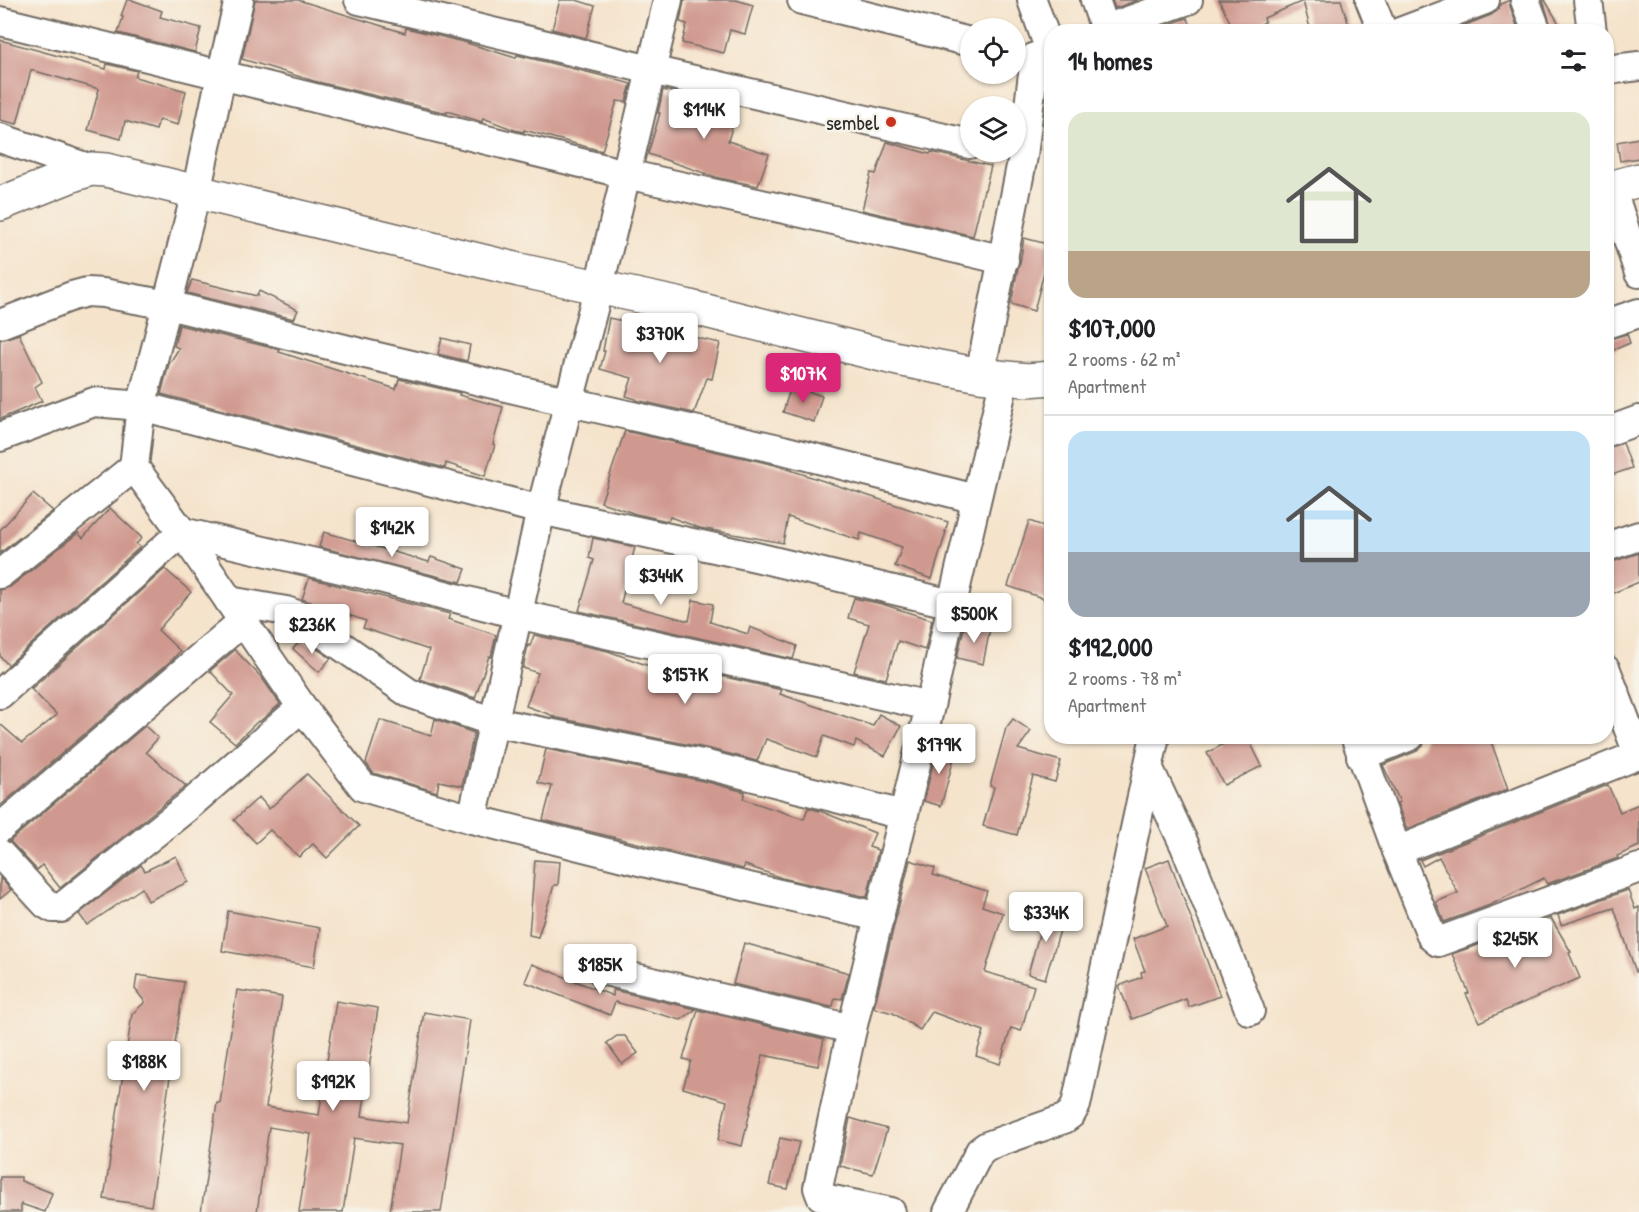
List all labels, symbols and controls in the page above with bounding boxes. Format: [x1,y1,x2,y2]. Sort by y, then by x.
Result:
map controls [960,18,1026,162]
button: locate [960,18,1026,84]
text: 14 homes [1068,43,1153,78]
icon: filters [1557,44,1590,77]
pin: $114K [662,89,746,140]
text: $114K [683,95,725,122]
button: layers [960,96,1026,162]
place label: sembel [826,108,879,137]
marker: sembel [884,115,898,129]
icon: home [1275,151,1383,259]
text: $107,000 [1068,310,1155,345]
pin: $370K [618,313,702,364]
text: $370K [636,319,684,346]
text: 2 rooms · 62 m² [1068,345,1180,372]
pin: $107K [761,353,845,404]
text: $107K [780,359,826,386]
text: Apartment [1068,372,1146,399]
icon: home [1275,470,1383,578]
pin: $142K [350,507,434,558]
text: $142K [370,513,414,540]
pin: $344K [619,555,703,606]
text: $344K [639,561,683,588]
pin: $500K [932,593,1016,644]
text: $500K [951,599,997,626]
pin: $236K [270,604,354,655]
text: $236K [289,610,335,637]
text: $192,000 [1068,629,1153,664]
pin: $157K [643,654,727,705]
text: $157K [662,660,708,687]
text: 2 rooms · 78 m² [1068,664,1182,691]
text: Apartment [1068,691,1146,718]
pin: $179K [897,724,981,775]
text: $179K [916,730,962,757]
pin: $334K [1004,892,1088,943]
text: $334K [1023,898,1069,925]
pin: $245K [1473,918,1557,969]
text: $245K [1492,924,1538,951]
pin: $185K [558,944,642,995]
text: $185K [578,950,622,977]
pin: $188K [102,1041,186,1092]
text: $188K [121,1047,167,1074]
pin: $192K [291,1061,375,1112]
text: $192K [311,1067,355,1094]

